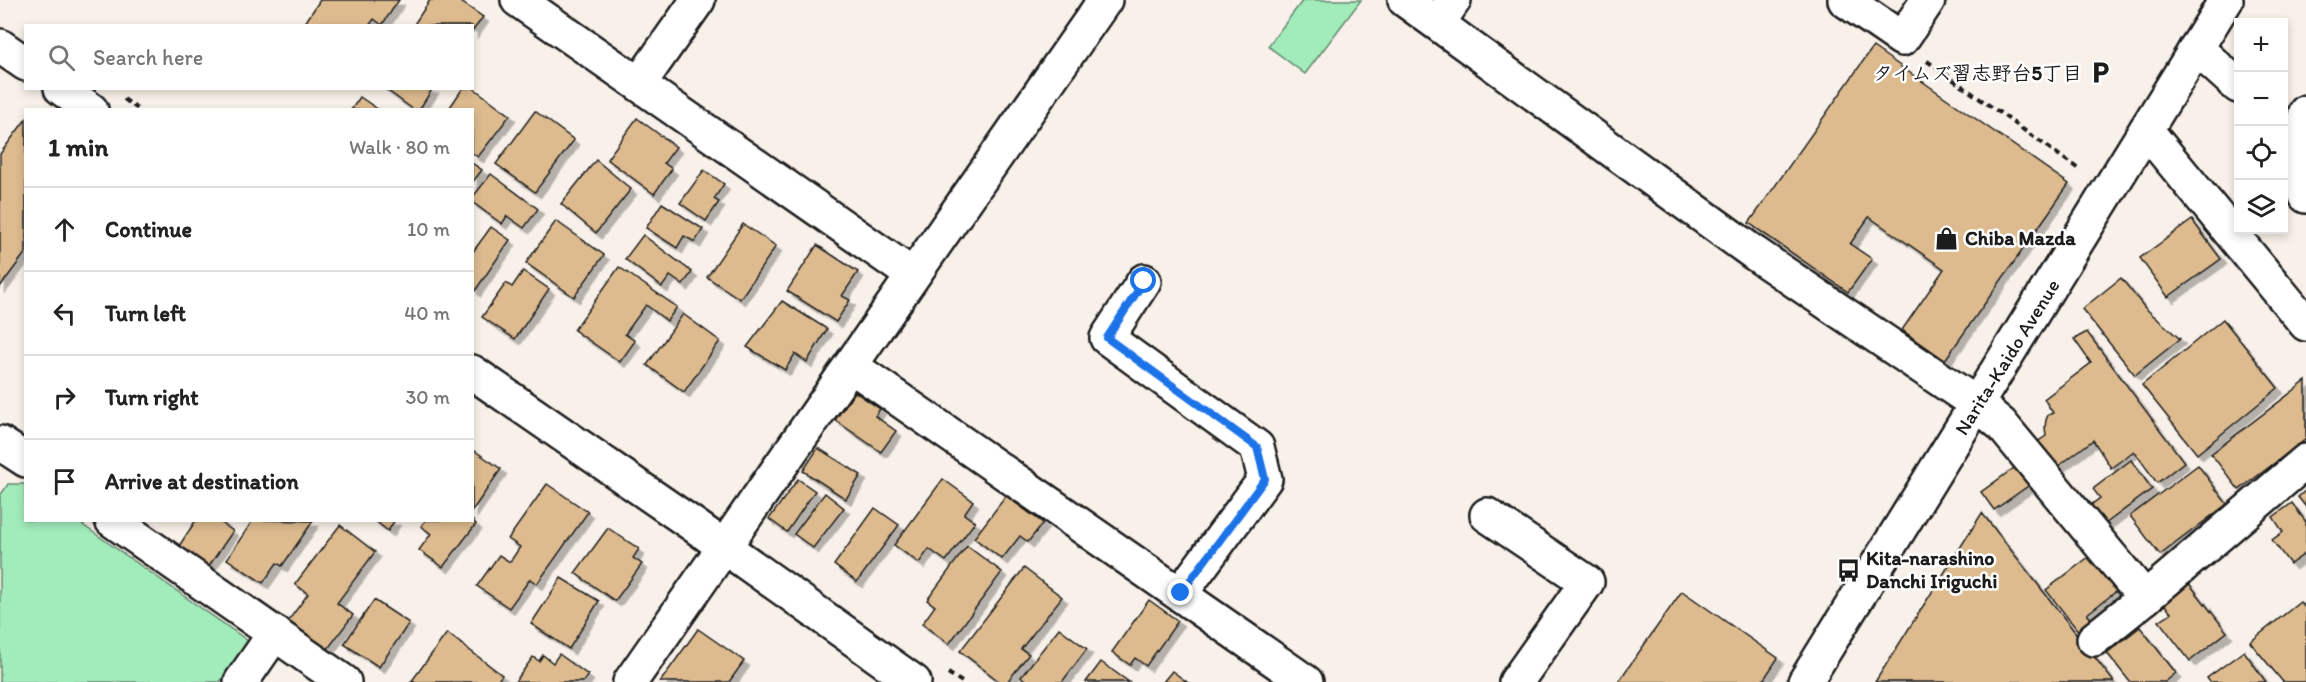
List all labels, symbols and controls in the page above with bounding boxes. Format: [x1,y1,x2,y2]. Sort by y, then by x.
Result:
map controls [2234,18,2288,234]
button: + [2234,18,2288,72]
search box [24,24,474,90]
icon: search [45,41,78,74]
text: Search here [93,44,203,71]
parking icon: タイムズ習志野台5丁目 [2087,60,2113,86]
place label: タイムズ習志野台5丁目 [1873,61,2082,85]
button: − [2234,72,2288,126]
button: locate [2234,126,2288,180]
text: 1 min [48,131,108,163]
text: Walk · 80 m [349,135,450,159]
button: layers [2234,180,2288,234]
icon: ahead [48,213,81,246]
text: Continue [105,216,192,243]
text: 10 m [407,217,450,241]
shop icon: Chiba Mazda [1934,225,1960,251]
place label: Chiba Mazda [1965,226,2076,250]
route start [1130,267,1156,293]
street label: Narita-Kaido Avenue [1949,275,2065,439]
icon: left [48,297,81,330]
text: Turn left [105,300,186,327]
text: 40 m [404,301,450,325]
icon: right [48,381,81,414]
text: Turn right [105,384,199,411]
text: 30 m [405,385,450,409]
icon: arrive [48,465,81,498]
text: Arrive at destination [105,468,299,495]
place label: Kita-narashino Danchi Iriguchi [1866,546,1997,594]
bus stop icon: Kita-narashino Danchi Iriguchi [1835,557,1861,583]
route end [1167,579,1193,605]

